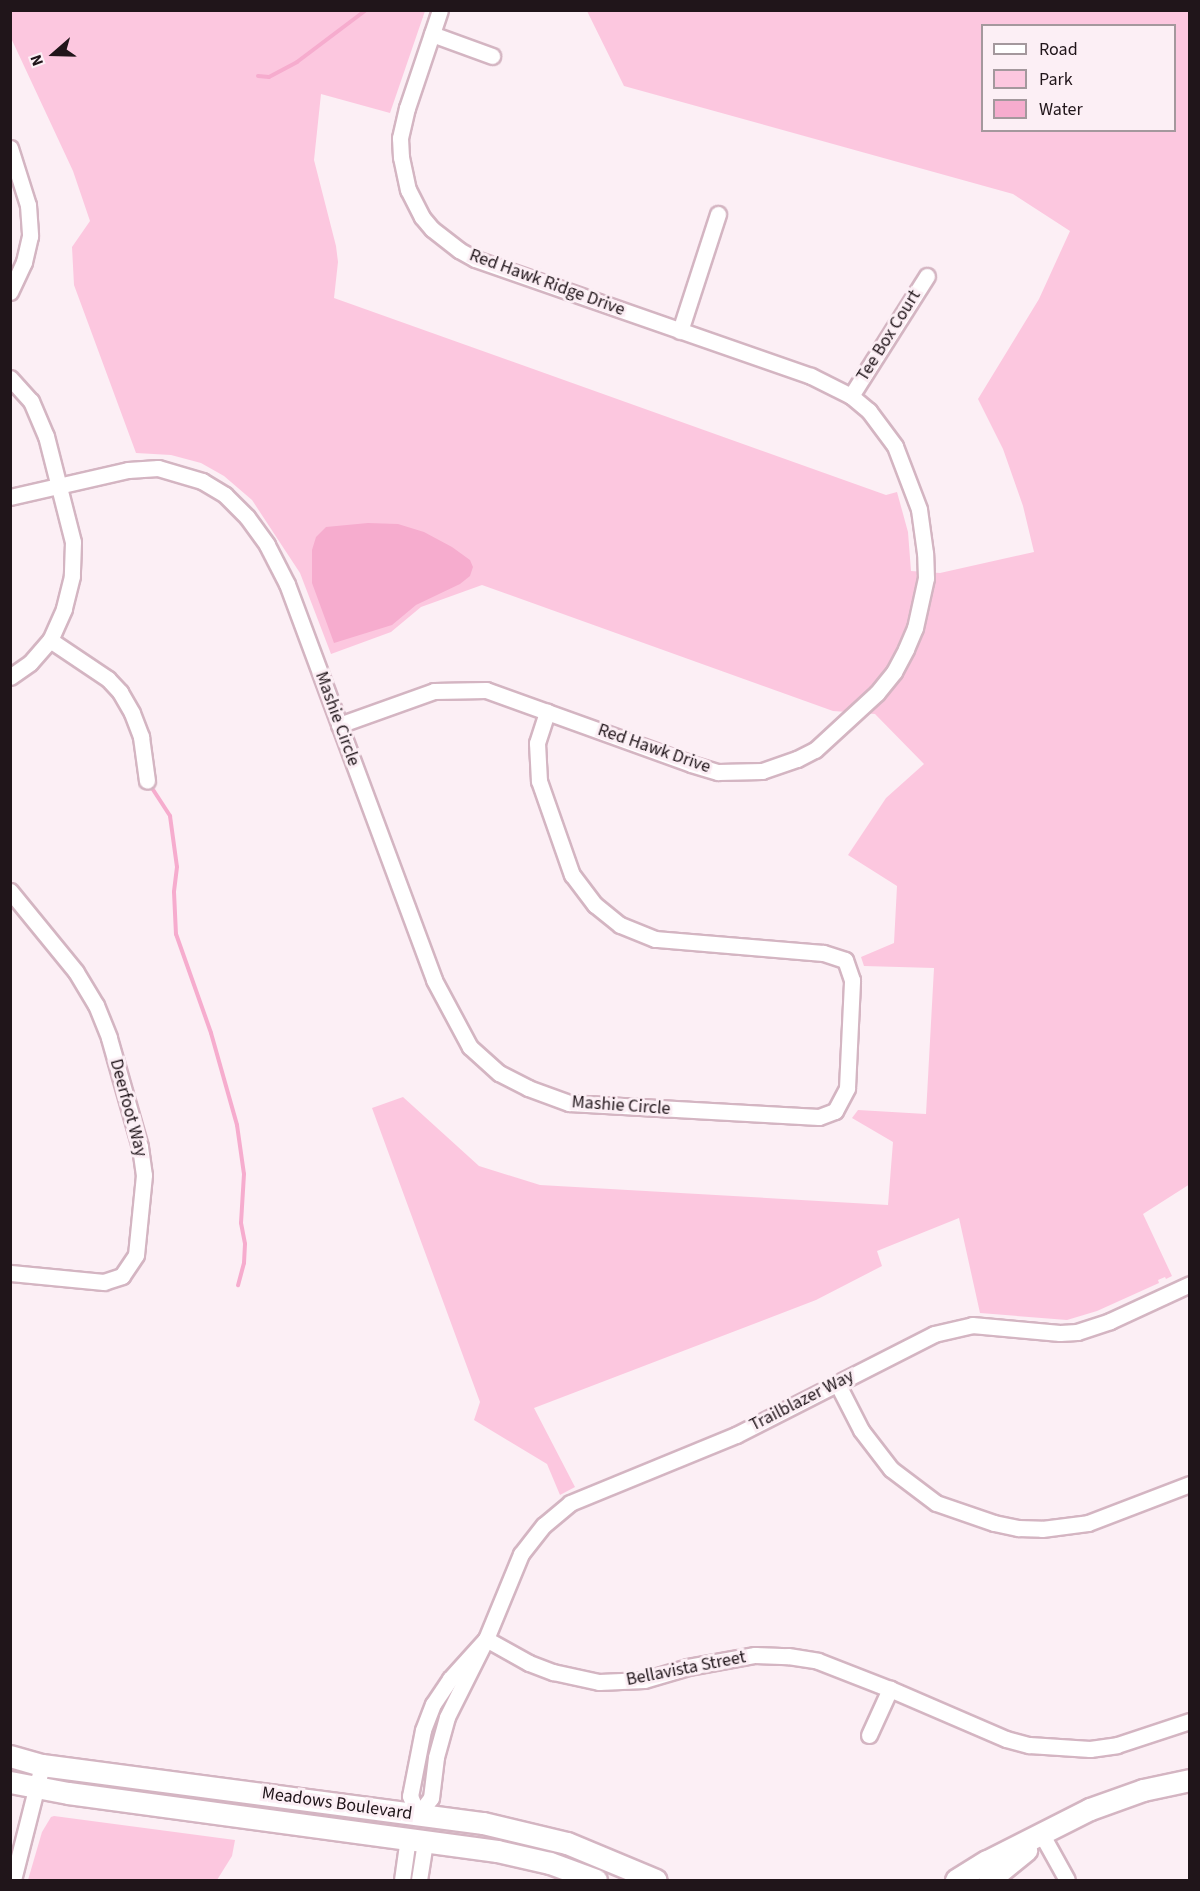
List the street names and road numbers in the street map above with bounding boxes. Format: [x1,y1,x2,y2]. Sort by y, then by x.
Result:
street label: Red Hawk Ridge Drive [466,245,628,321]
street label: Tee Box Court [852,286,926,386]
street label: Mashie Circle [310,669,364,769]
street label: Red Hawk Drive [595,720,713,778]
street label: Deerfoot Way [105,1057,151,1159]
street label: Mashie Circle [571,1092,671,1120]
street label: Trailblazer Way [746,1366,858,1436]
street label: Bellavista Street [624,1647,748,1691]
street label: Meadows Boulevard [260,1783,414,1825]

